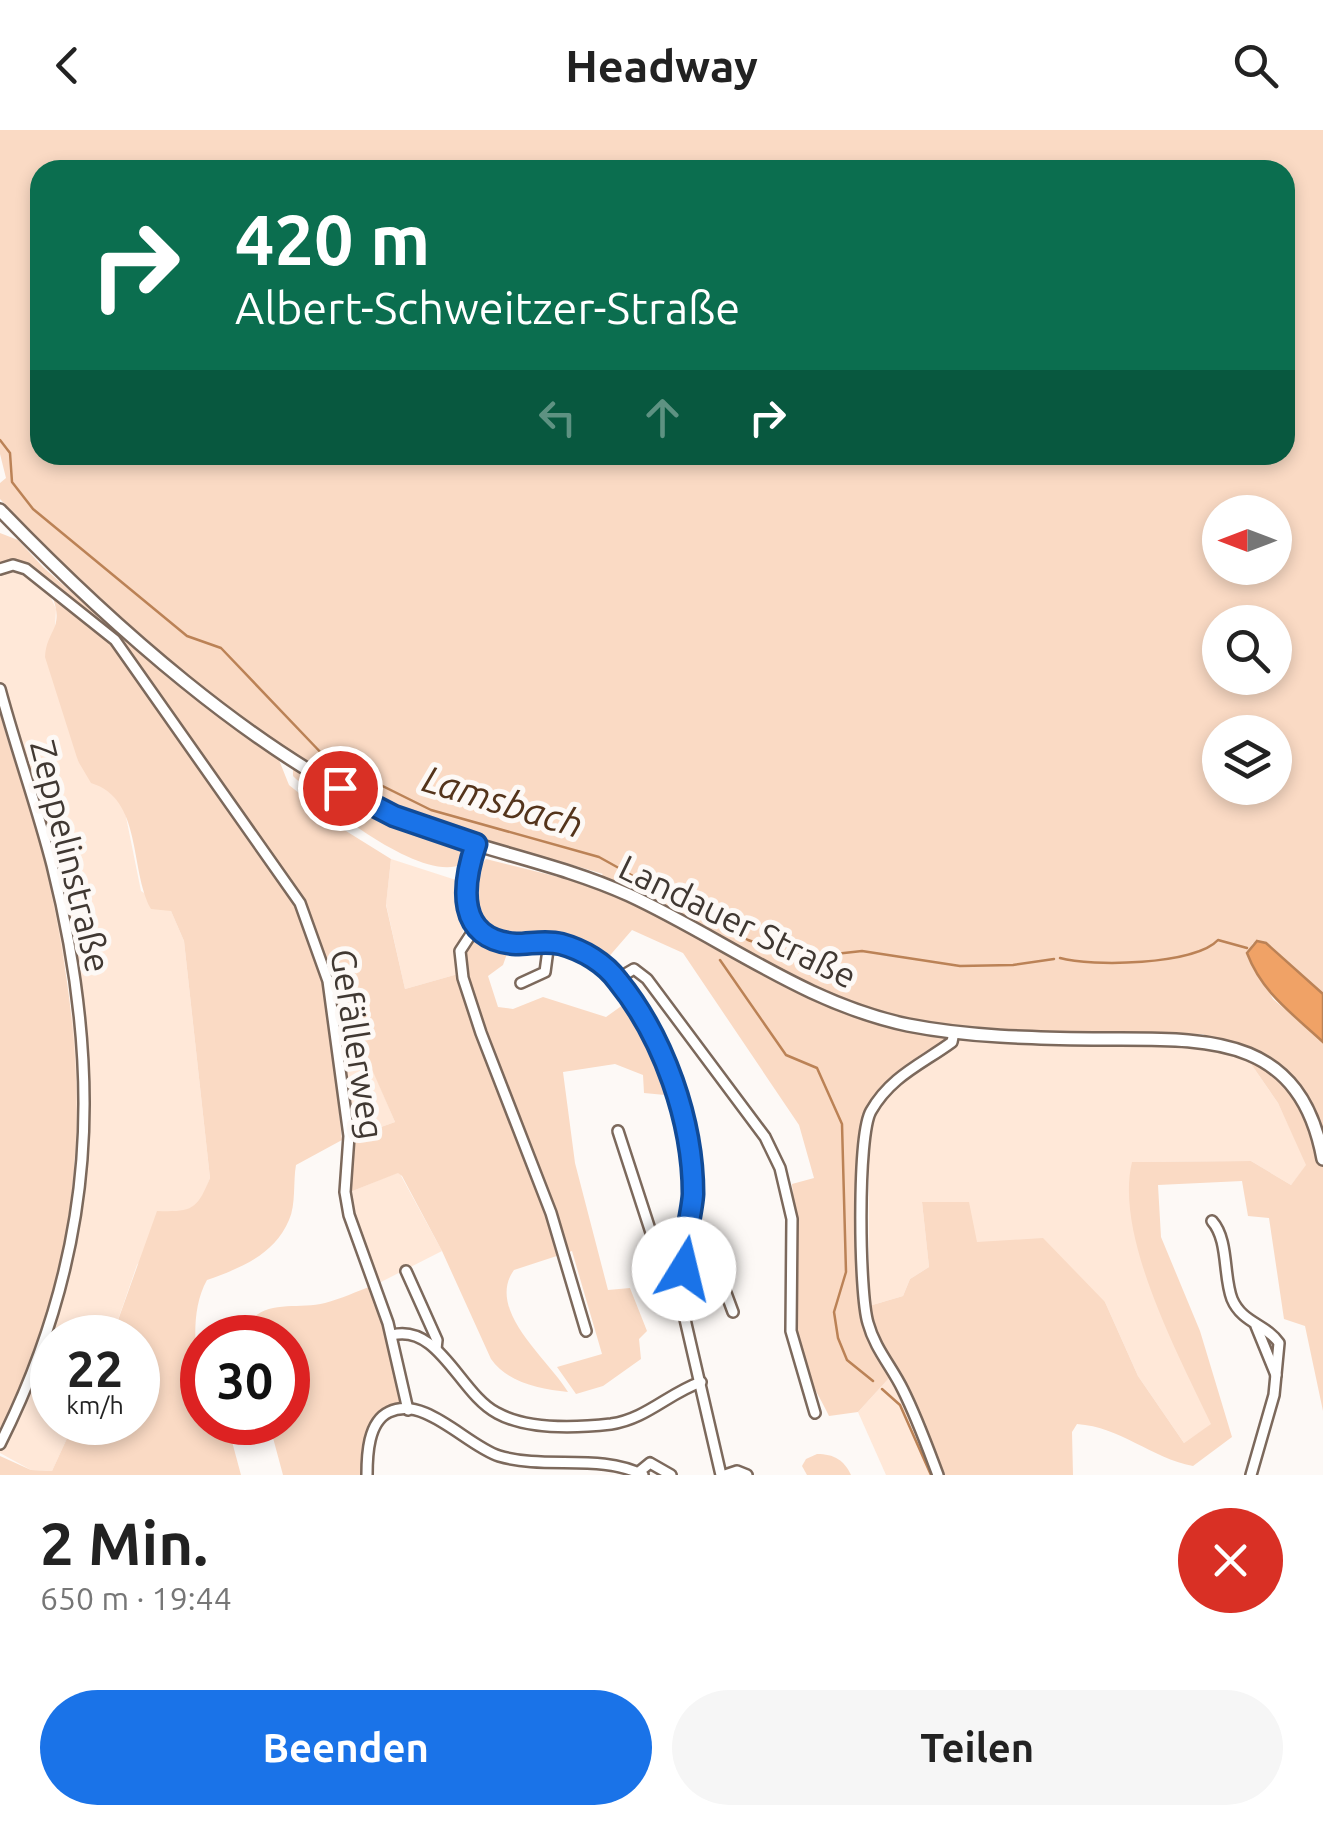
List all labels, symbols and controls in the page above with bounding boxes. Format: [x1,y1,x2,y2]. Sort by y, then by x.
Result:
icon: back [40,38,95,93]
icon: search [1228,38,1283,93]
text: Headway [565,40,758,91]
icon: right [70,200,200,330]
text: 420 m [235,200,430,278]
text: Albert-Schweitzer-Straße [235,282,740,333]
icon: left [530,390,585,445]
icon: ahead [635,390,690,445]
icon: right [740,390,795,445]
north arrow [1202,495,1292,585]
map controls [1202,495,1292,805]
button: search [1202,605,1292,695]
button: layers [1202,715,1292,805]
street label: Zeppelinstraße [23,736,119,976]
pin [298,746,383,831]
water label: Lamsbach [418,757,588,845]
icon: arrive [313,761,368,816]
street label: Landauer Straße [613,846,863,996]
street label: Gefällerweg [323,946,393,1142]
position arrow [632,1217,736,1321]
speed limit sign: 30 [180,1315,310,1445]
text: 22 [67,1340,123,1396]
text: km/h [66,1391,124,1419]
button: close [1178,1508,1283,1613]
text: 2 Min. [40,1509,208,1576]
text: 650 m · 19:44 [40,1580,232,1616]
button: Beenden [40,1690,652,1805]
button: Teilen [672,1690,1283,1805]

